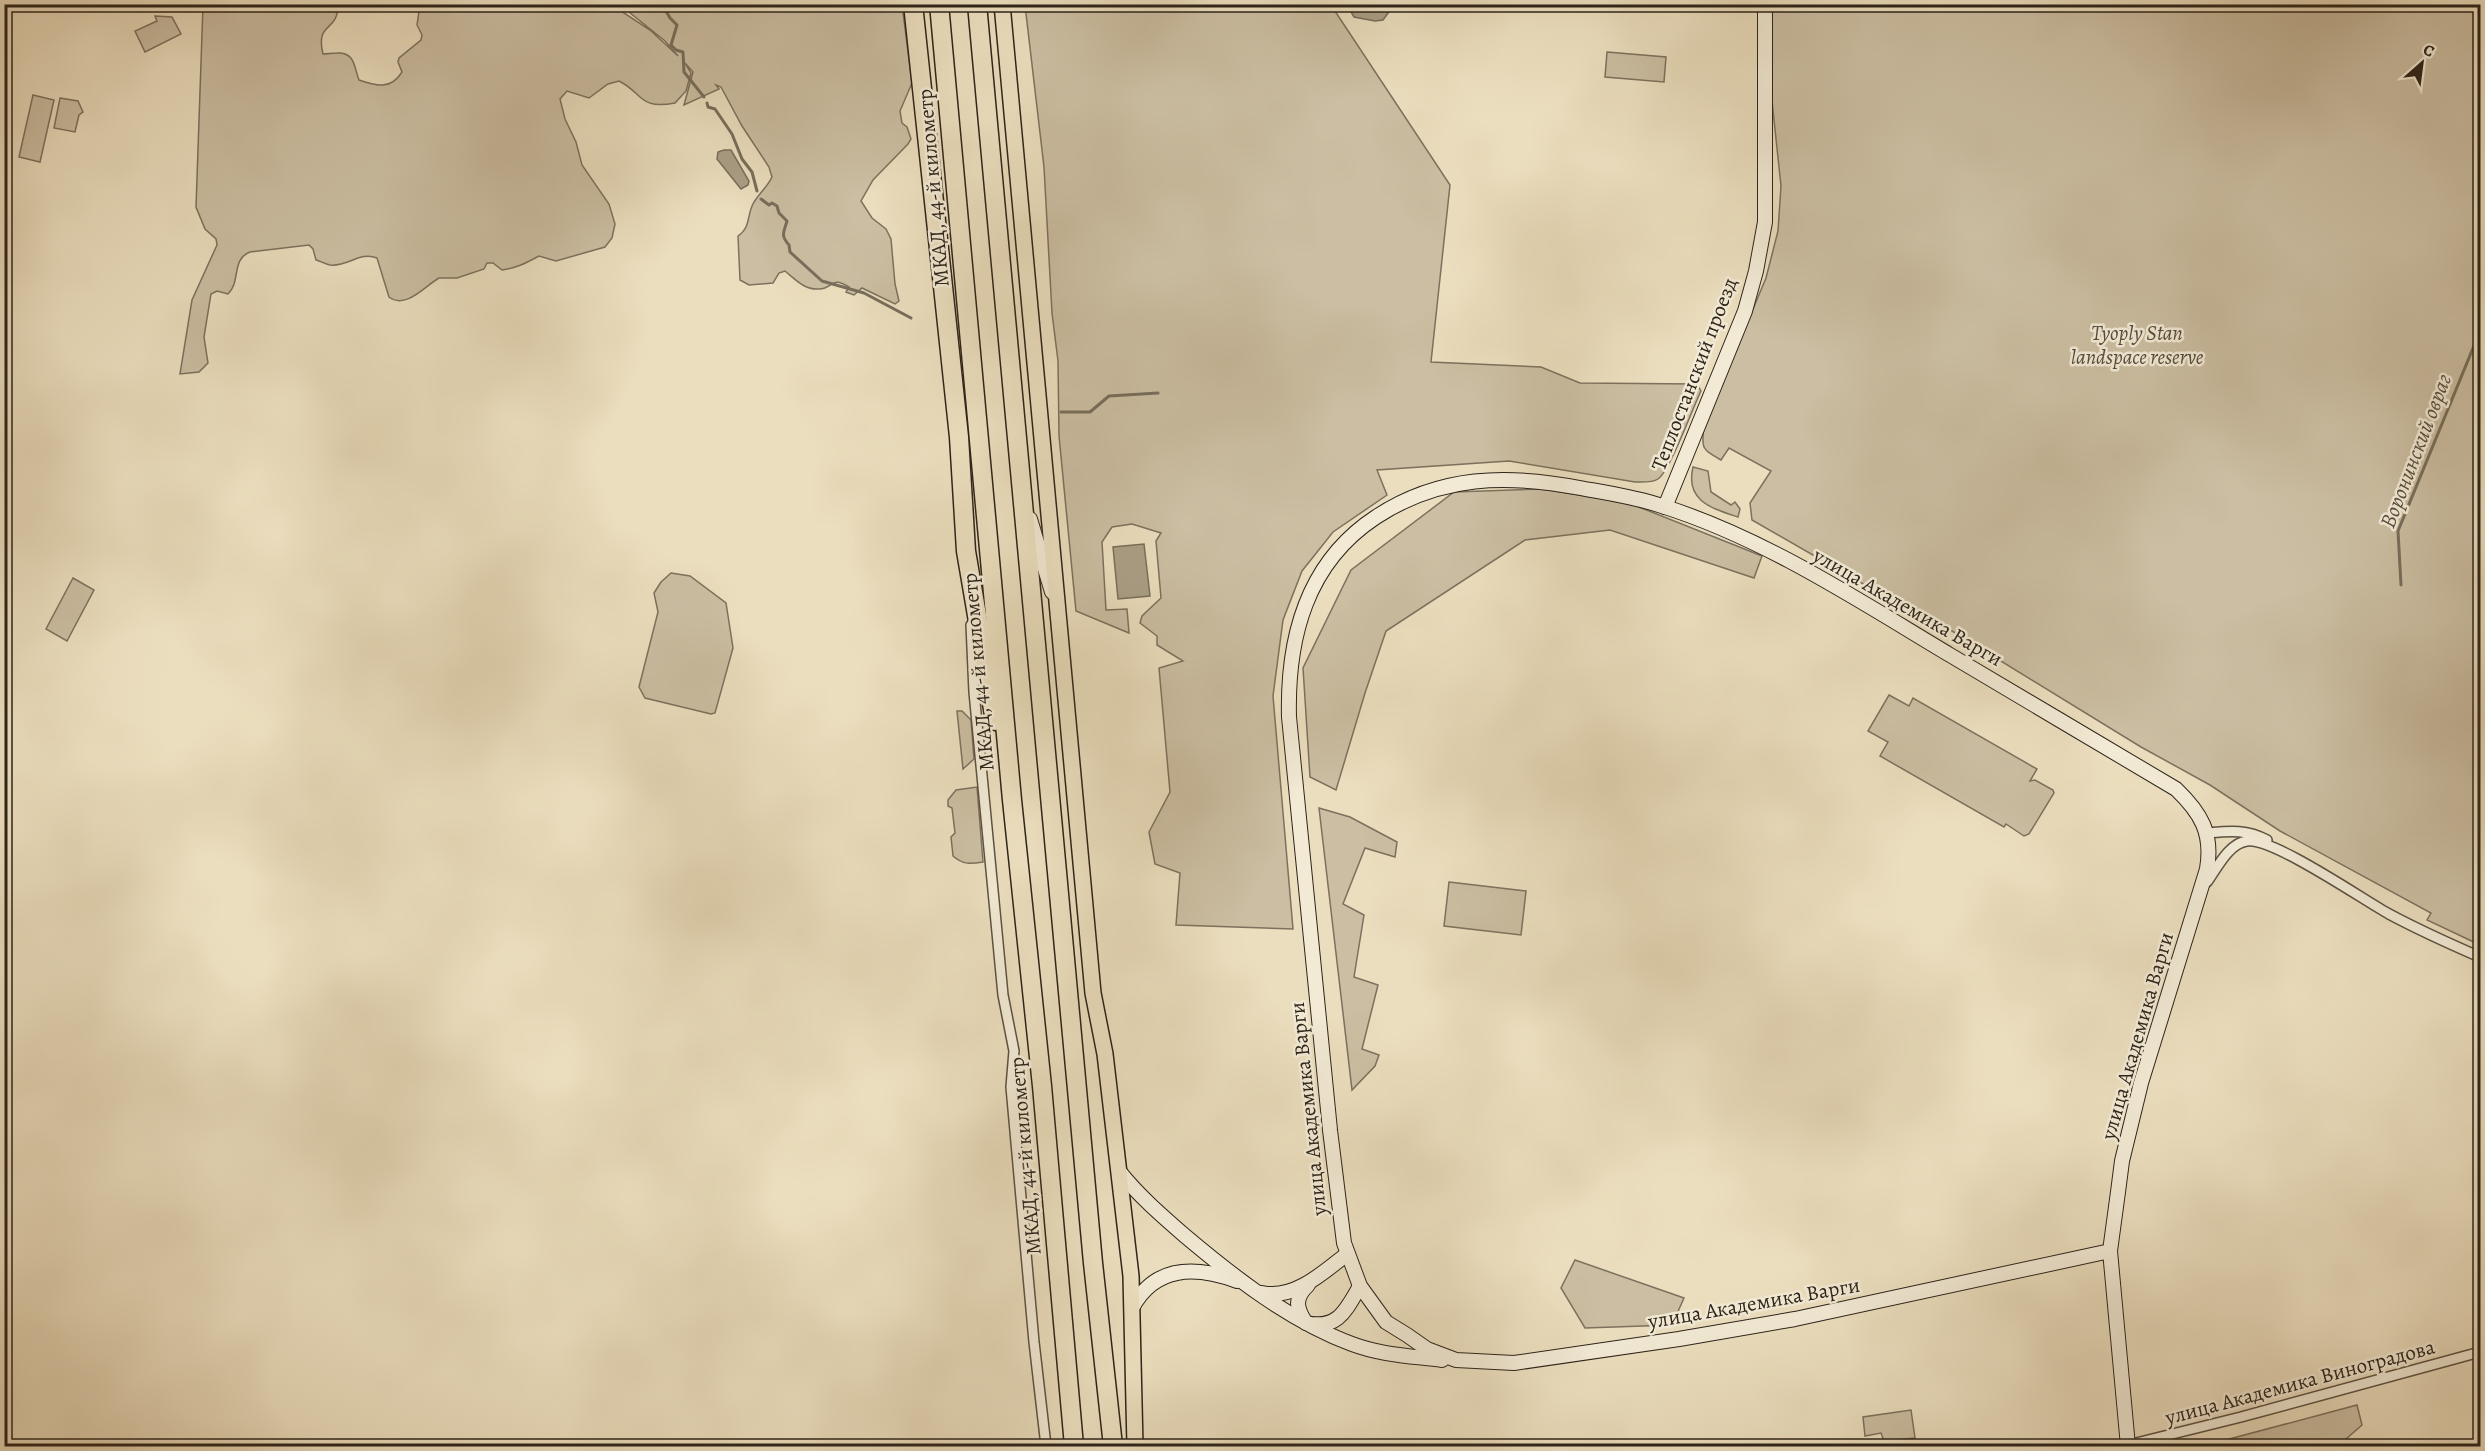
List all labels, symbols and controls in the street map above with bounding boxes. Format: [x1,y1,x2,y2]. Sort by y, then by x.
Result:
north arrow [2392,33,2452,93]
text: С [2419,39,2438,63]
street label: МКАД, 44-й километр [910,88,956,288]
street label: Теплостанский проезд [1644,274,1744,474]
park label: Tyoply Stan landspace reserve [2071,319,2204,371]
water label: Воронинский овраг [2373,370,2459,532]
street label: улица Академика Варги [1807,541,2008,673]
street label: МКАД, 44-й километр [955,572,1001,772]
street label: улица Академика Варги [2094,929,2180,1144]
street label: улица Академика Варги [1283,1001,1333,1218]
street label: МКАД, 44-й километр [1002,1056,1048,1256]
street label: улица Академика Варги [1645,1271,1862,1336]
street label: улица Академика Виноградова [2161,1332,2438,1432]

